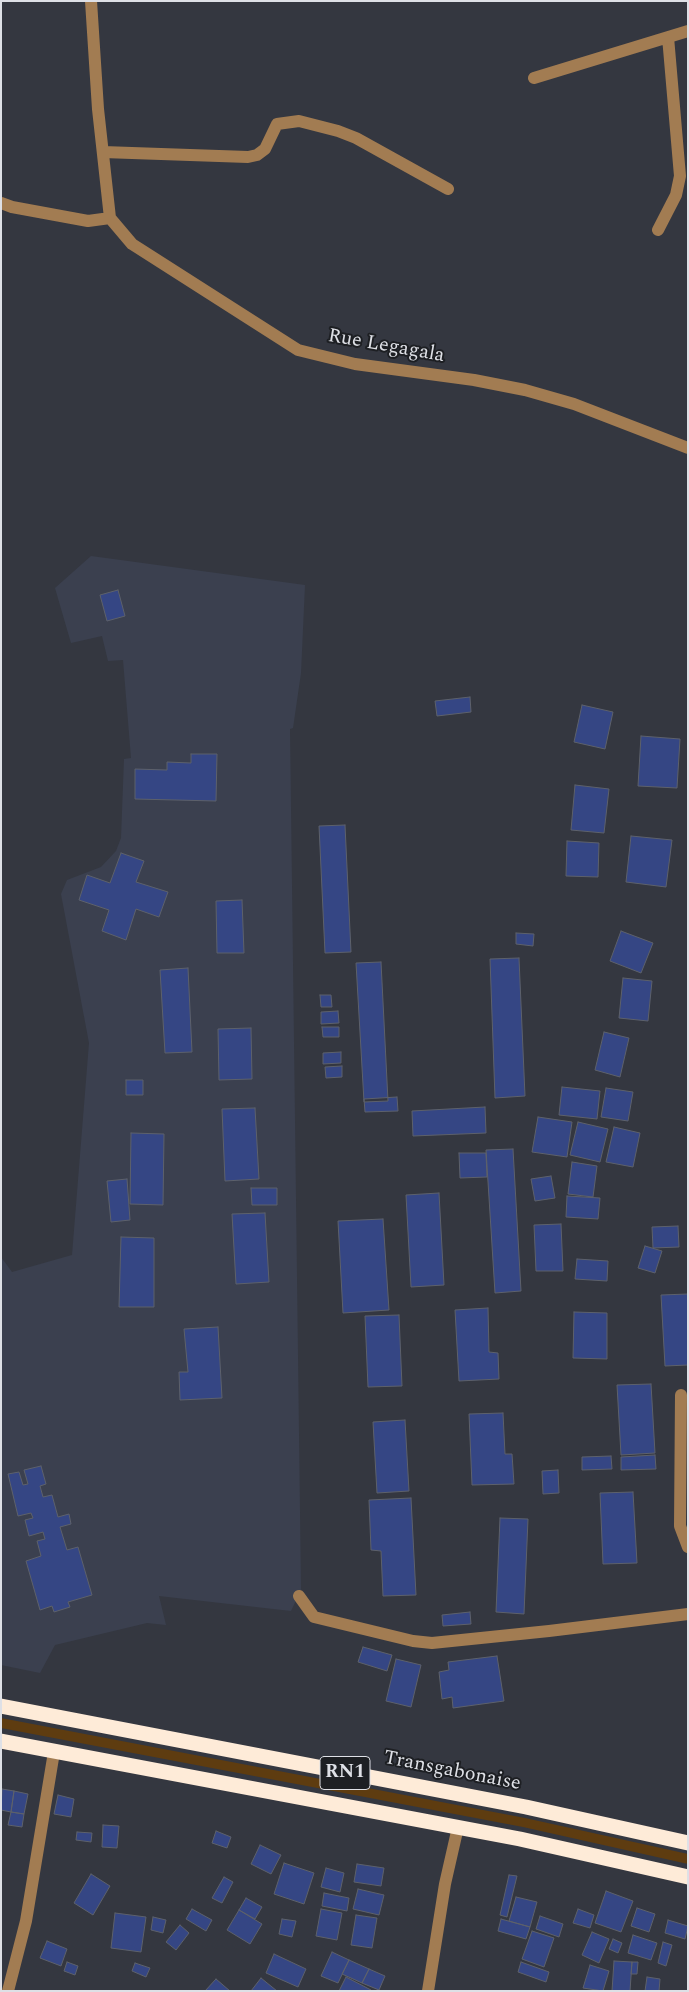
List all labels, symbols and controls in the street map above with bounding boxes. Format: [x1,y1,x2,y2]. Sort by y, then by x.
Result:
street label: Rue Legagala [326,325,446,369]
street label: Transgabonaise [381,1747,523,1797]
road number: RN1 [320,1756,370,1790]

